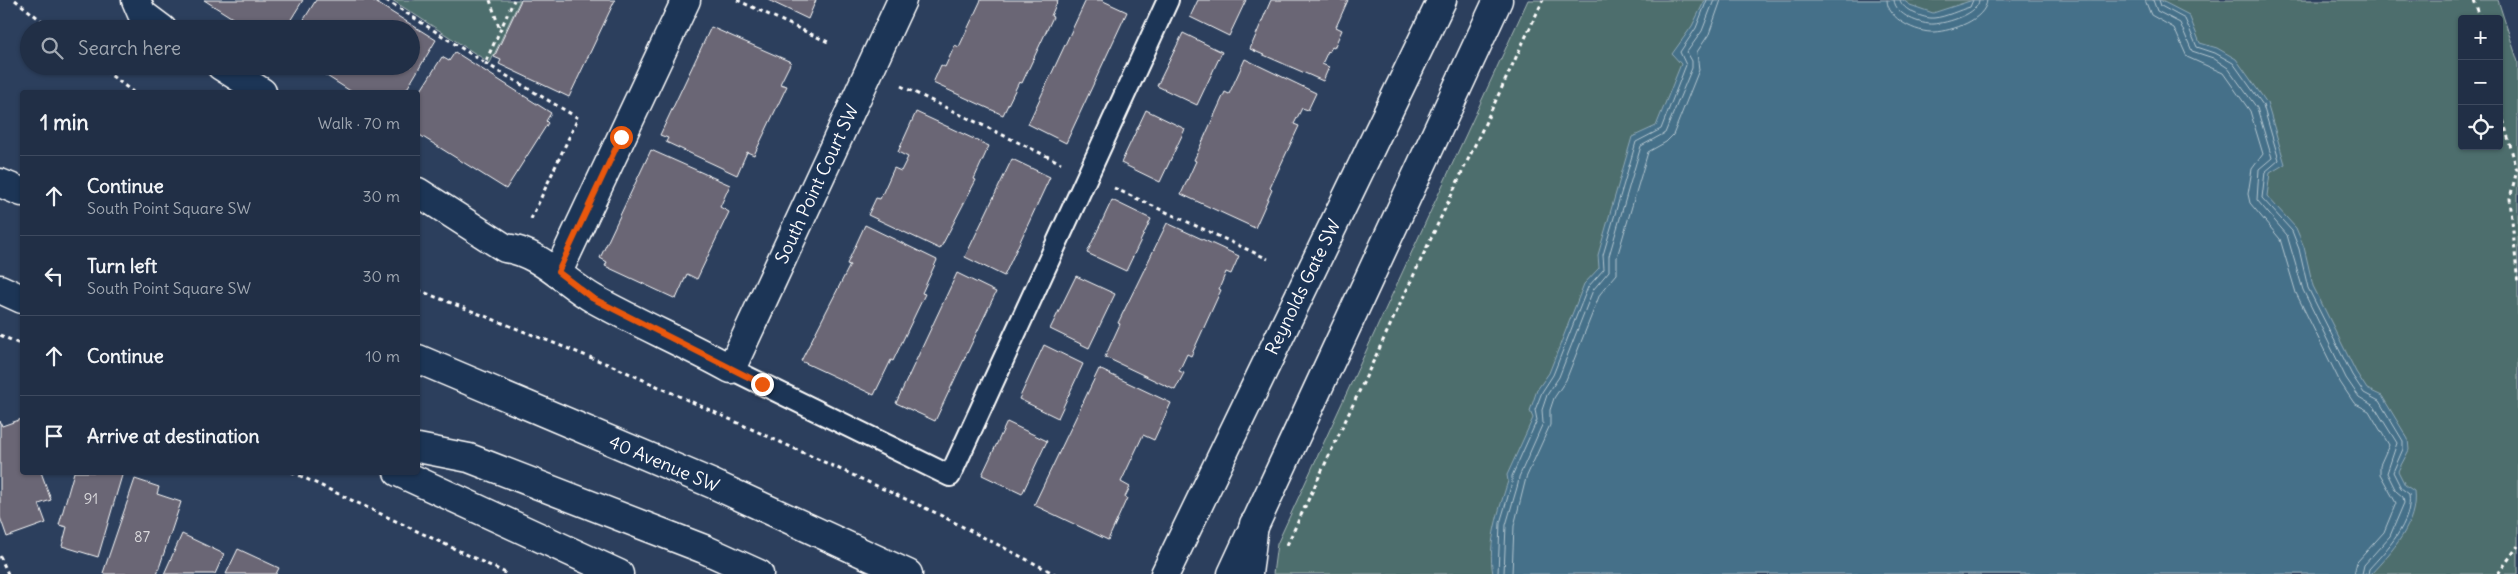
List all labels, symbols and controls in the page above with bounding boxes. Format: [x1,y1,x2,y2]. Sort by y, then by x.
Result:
map controls [2458,15,2503,150]
button: + [2458,15,2503,60]
search box [20,20,420,75]
icon: search [38,34,66,62]
text: Search here [78,36,181,60]
button: − [2458,60,2503,105]
street label: South Point Court SW [770,101,864,267]
button: locate [2458,105,2503,150]
text: 1 min [40,109,89,136]
text: Walk · 70 m [318,113,400,133]
route start [610,126,633,149]
text: Continue [87,174,164,198]
icon: ahead [40,182,68,210]
text: 30 m [363,186,400,206]
text: South Point Square SW [87,198,251,218]
street label: Reynolds Gate SW [1260,215,1345,358]
text: Turn left [87,254,157,278]
icon: left [40,262,68,290]
text: 30 m [363,266,400,286]
text: South Point Square SW [87,278,251,298]
icon: ahead [40,342,68,370]
text: Continue [87,344,164,368]
text: 10 m [365,346,400,366]
route end [751,373,774,396]
icon: arrive [40,422,68,450]
text: Arrive at destination [87,424,260,448]
street label: 40 Avenue SW [606,430,723,497]
house number: 91 [84,489,98,508]
house number: 87 [134,527,150,546]

